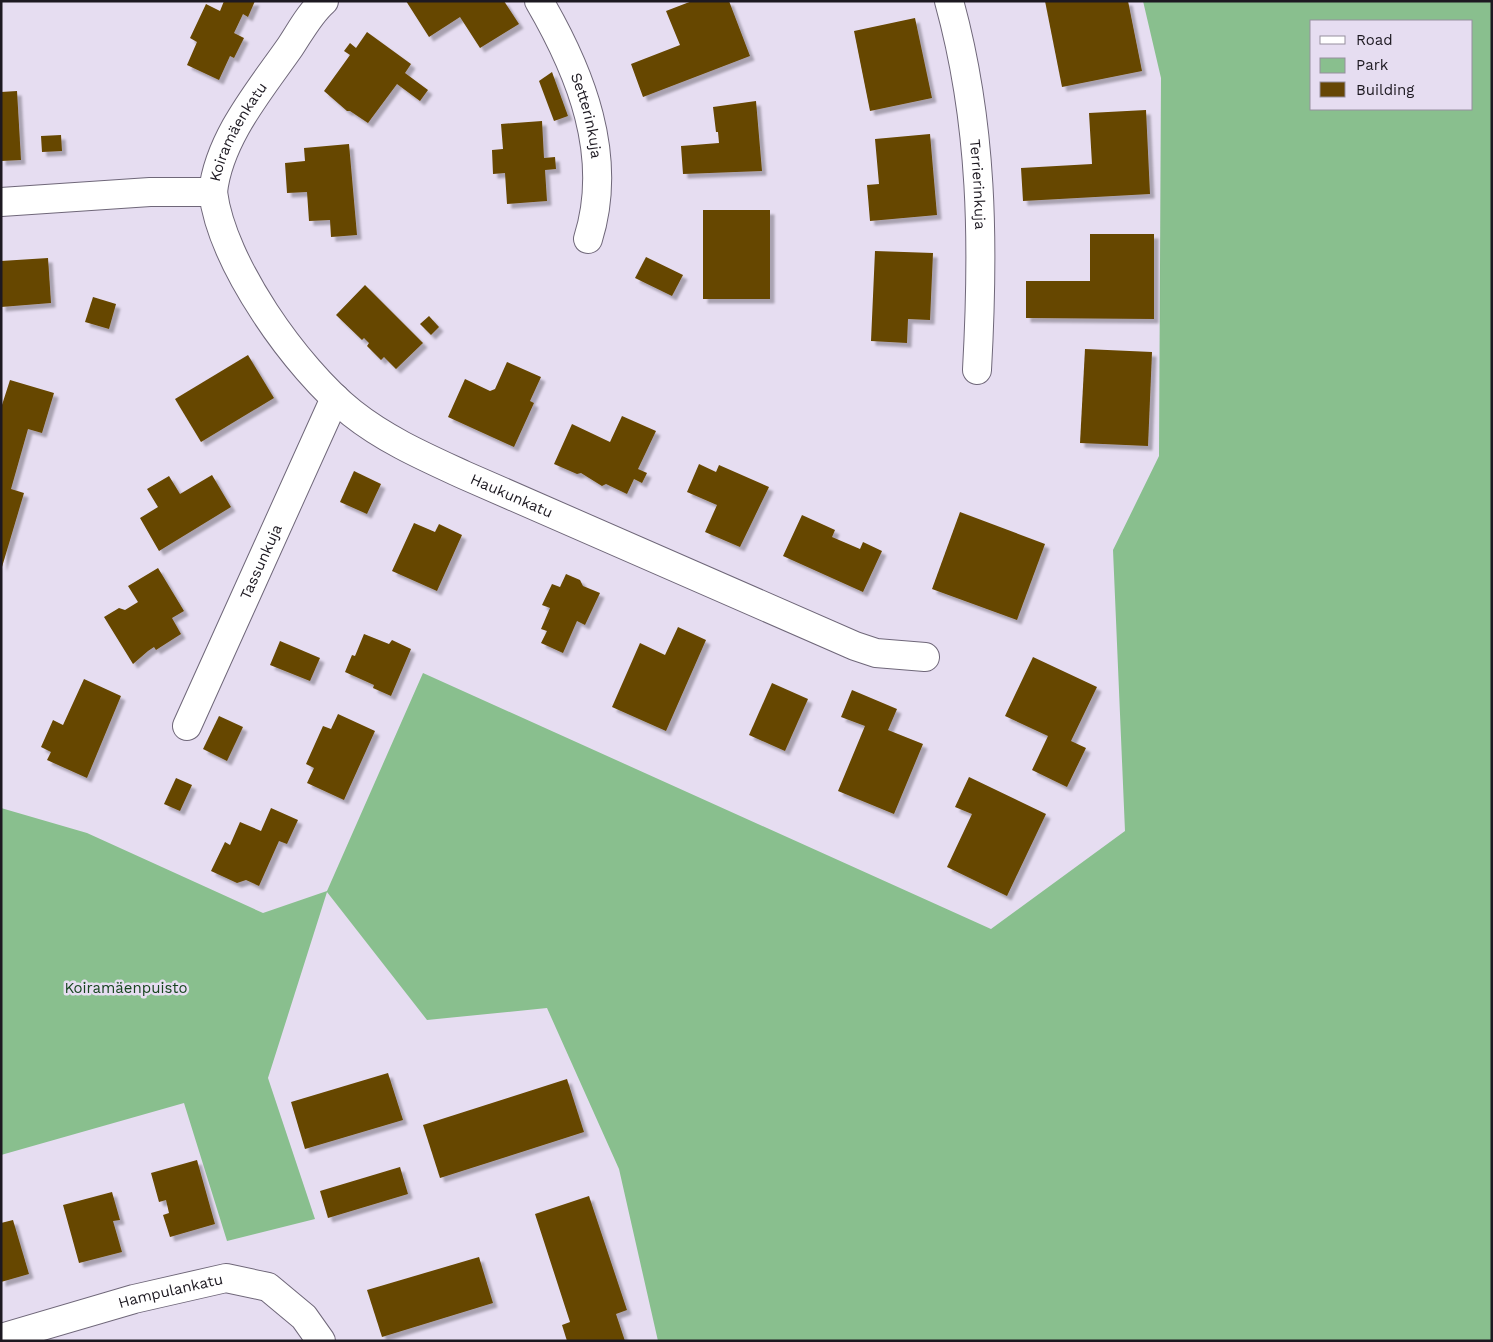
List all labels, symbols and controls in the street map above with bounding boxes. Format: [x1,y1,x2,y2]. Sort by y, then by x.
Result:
legend [1310,20,1473,110]
text: Road [1356,31,1393,49]
text: Park [1356,56,1389,74]
street label: Setterinkuja [567,70,605,160]
street label: Koiramäenkatu [206,79,271,183]
text: Building [1356,81,1414,99]
street label: Terrierinkuja [966,138,989,230]
street label: Haukunkatu [468,470,555,522]
street label: Tassunkuja [236,521,286,602]
park label: Koiramäenpuisto [64,979,188,997]
street label: Hampulankatu [116,1270,225,1312]

